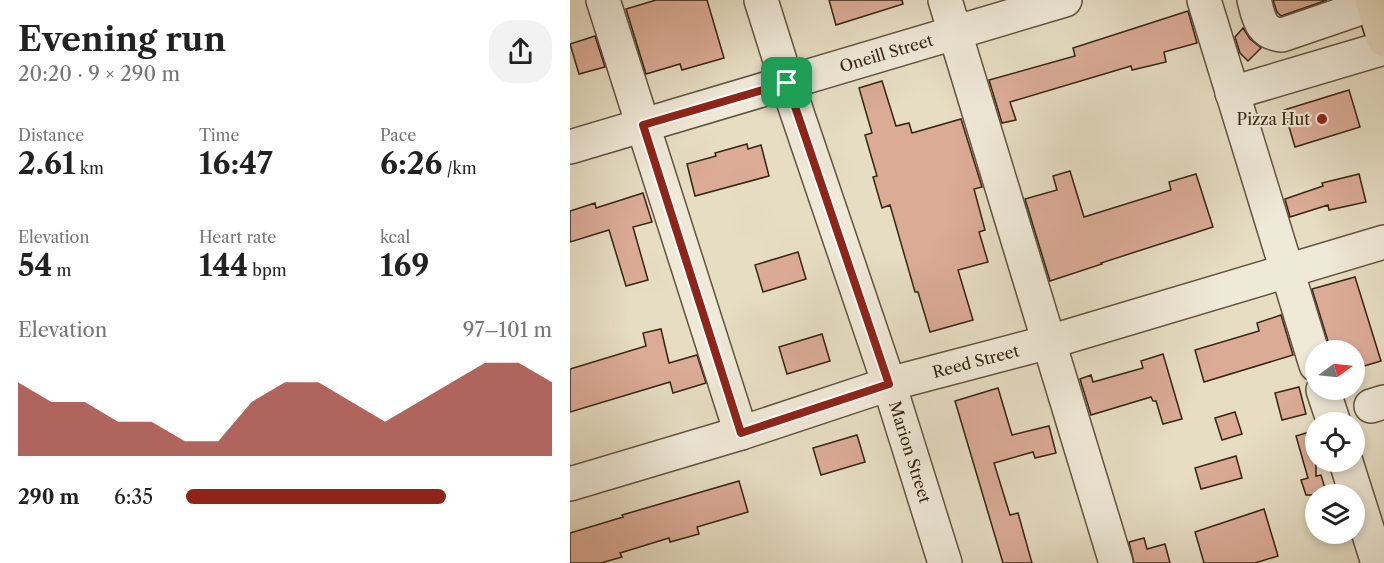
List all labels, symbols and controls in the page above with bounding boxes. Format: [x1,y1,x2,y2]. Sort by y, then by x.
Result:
text: Evening run [18,19,226,60]
button: share [489,20,552,83]
street label: Oneill Street [837,30,936,76]
pin [761,57,812,108]
text: 20:20 · 9 × 290 m [18,62,180,86]
icon: arrive [770,66,803,99]
place label: Pizza Hut [1237,109,1310,129]
marker: Pizza Hut [1315,112,1329,126]
text: Distance [18,125,84,145]
text: Time [199,125,239,145]
text: Pace [380,125,416,145]
text: 2.61 [18,145,75,182]
text: 16:47 [199,145,273,182]
text: 6:26 [380,145,442,182]
text: km [75,158,104,178]
text: /km [442,158,477,178]
text: Elevation [18,227,89,247]
text: Heart rate [199,227,276,247]
text: kcal [380,227,410,247]
text: 54 [18,247,52,284]
text: 144 [199,247,248,284]
text: 169 [380,247,429,284]
text: m [52,260,72,280]
text: bpm [248,260,287,280]
text: Elevation [18,318,107,342]
text: 97–101 m [463,318,552,342]
street label: Reed Street [930,340,1022,382]
north arrow [1305,340,1365,400]
map controls [1305,340,1365,544]
street label: Marion Street [885,399,936,506]
button: locate [1305,412,1365,472]
button: layers [1305,484,1365,544]
text: 290 m [18,485,79,509]
text: 6:35 [114,485,153,509]

